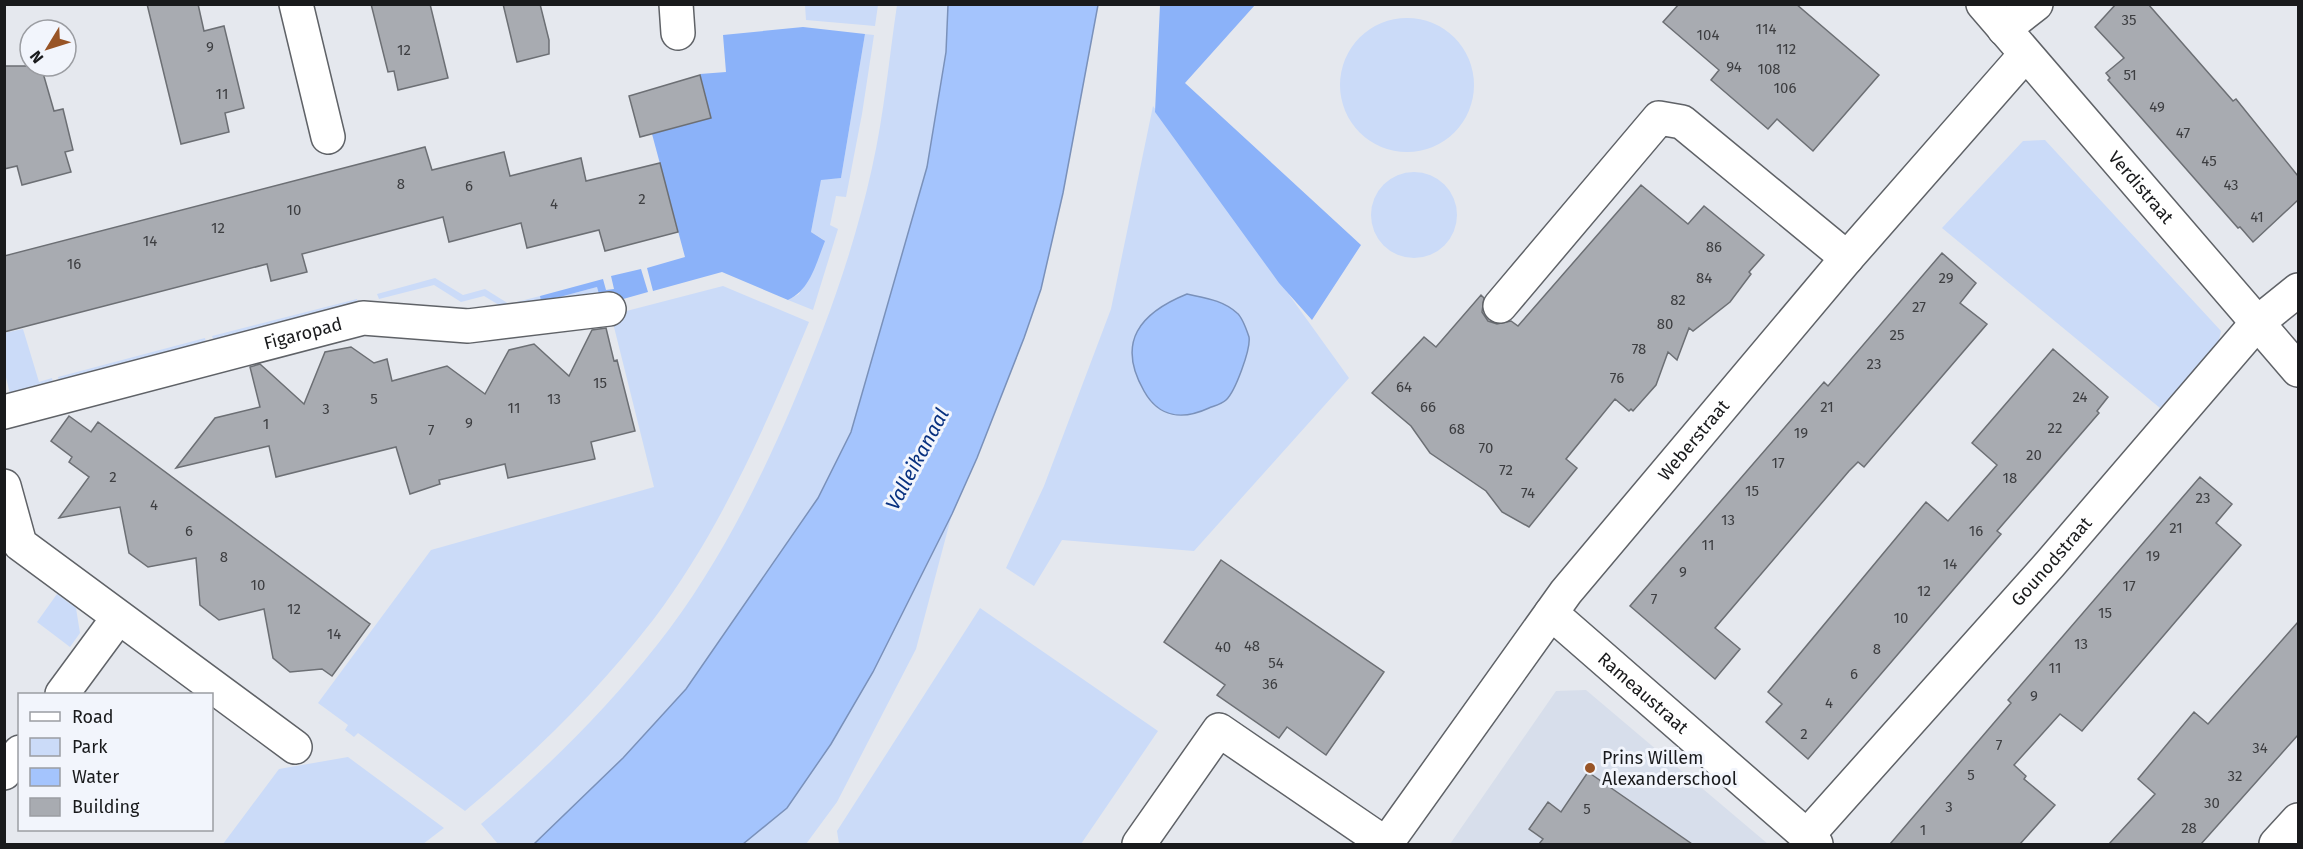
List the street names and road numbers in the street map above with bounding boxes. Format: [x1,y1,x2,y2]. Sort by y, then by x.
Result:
street label: Verdistraat [2104,147,2179,229]
street label: Figaropad [261,313,344,355]
street label: Weberstraat [1653,395,1734,485]
street label: Gounodstraat [2007,512,2097,611]
street label: Rameaustraat [1593,648,1693,739]

